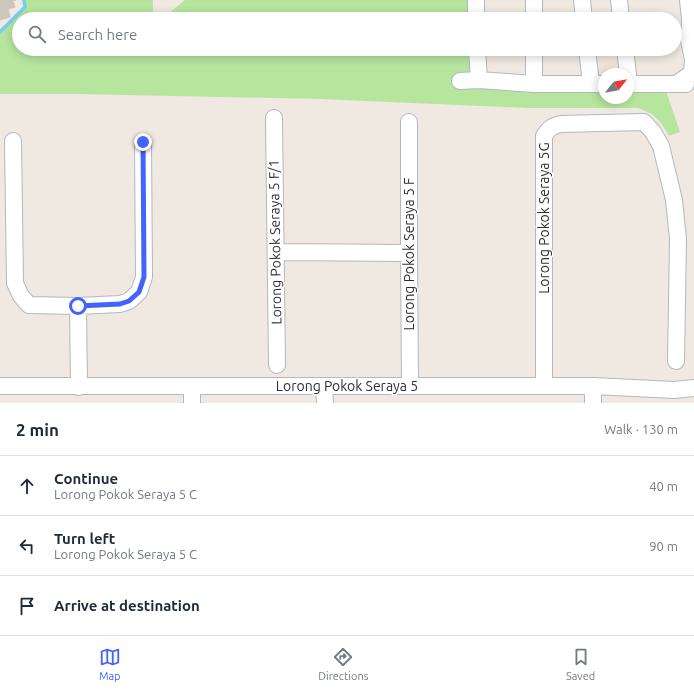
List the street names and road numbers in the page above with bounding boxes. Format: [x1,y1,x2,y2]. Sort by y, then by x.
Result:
street label: Lorong Pokok Seraya 5G [536,142,552,294]
street label: Lorong Pokok Seraya 5 F/1 [266,159,284,325]
street label: Lorong Pokok Seraya 5 F [401,178,417,330]
street label: Lorong Pokok Seraya 5 [276,378,418,394]

